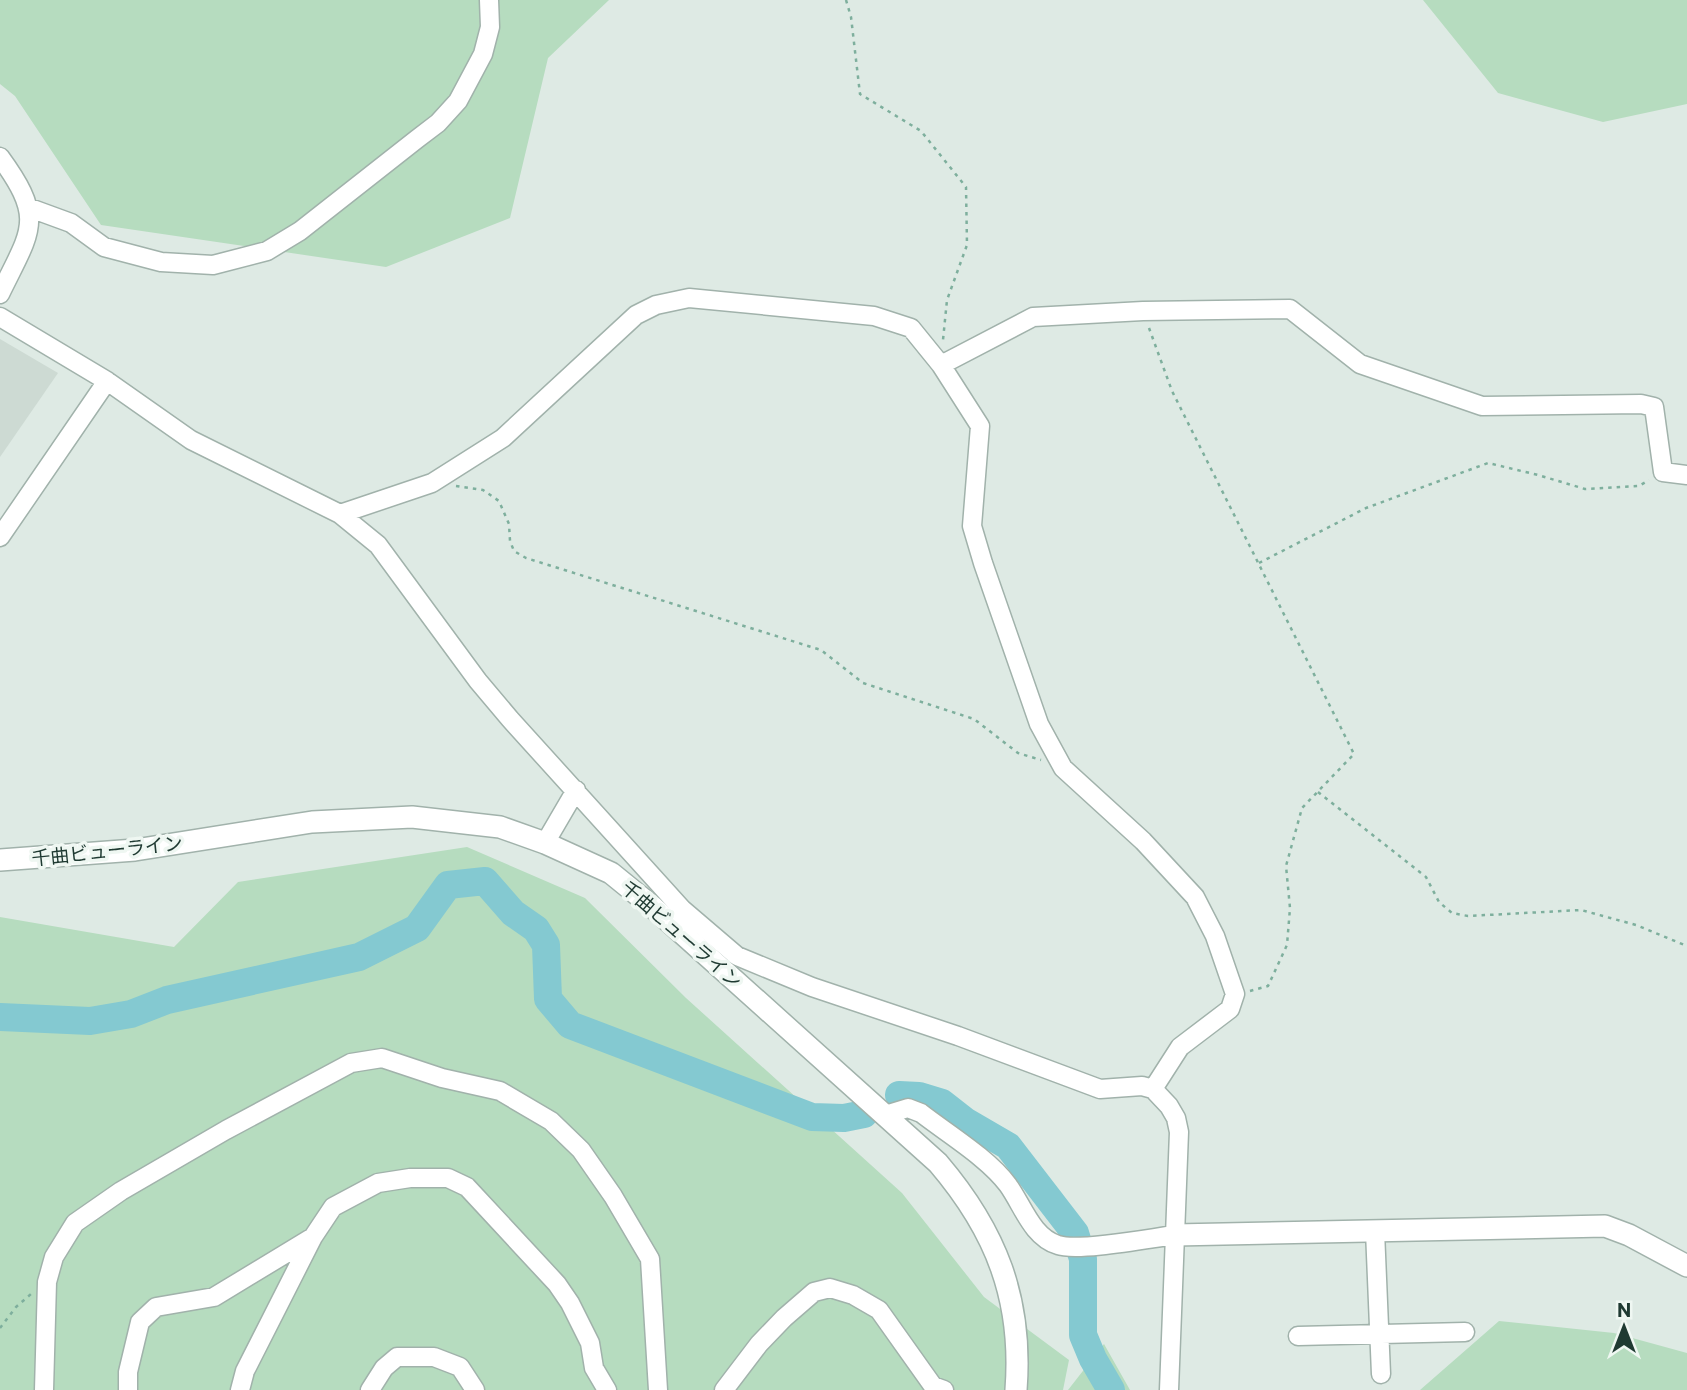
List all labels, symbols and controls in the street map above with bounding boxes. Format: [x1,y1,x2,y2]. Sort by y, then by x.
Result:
street label: 千曲ビューライン [30,831,184,869]
street label: 千曲ビューライン [617,875,747,993]
north arrow [1589,1292,1659,1362]
text: N [1617,1298,1631,1321]

